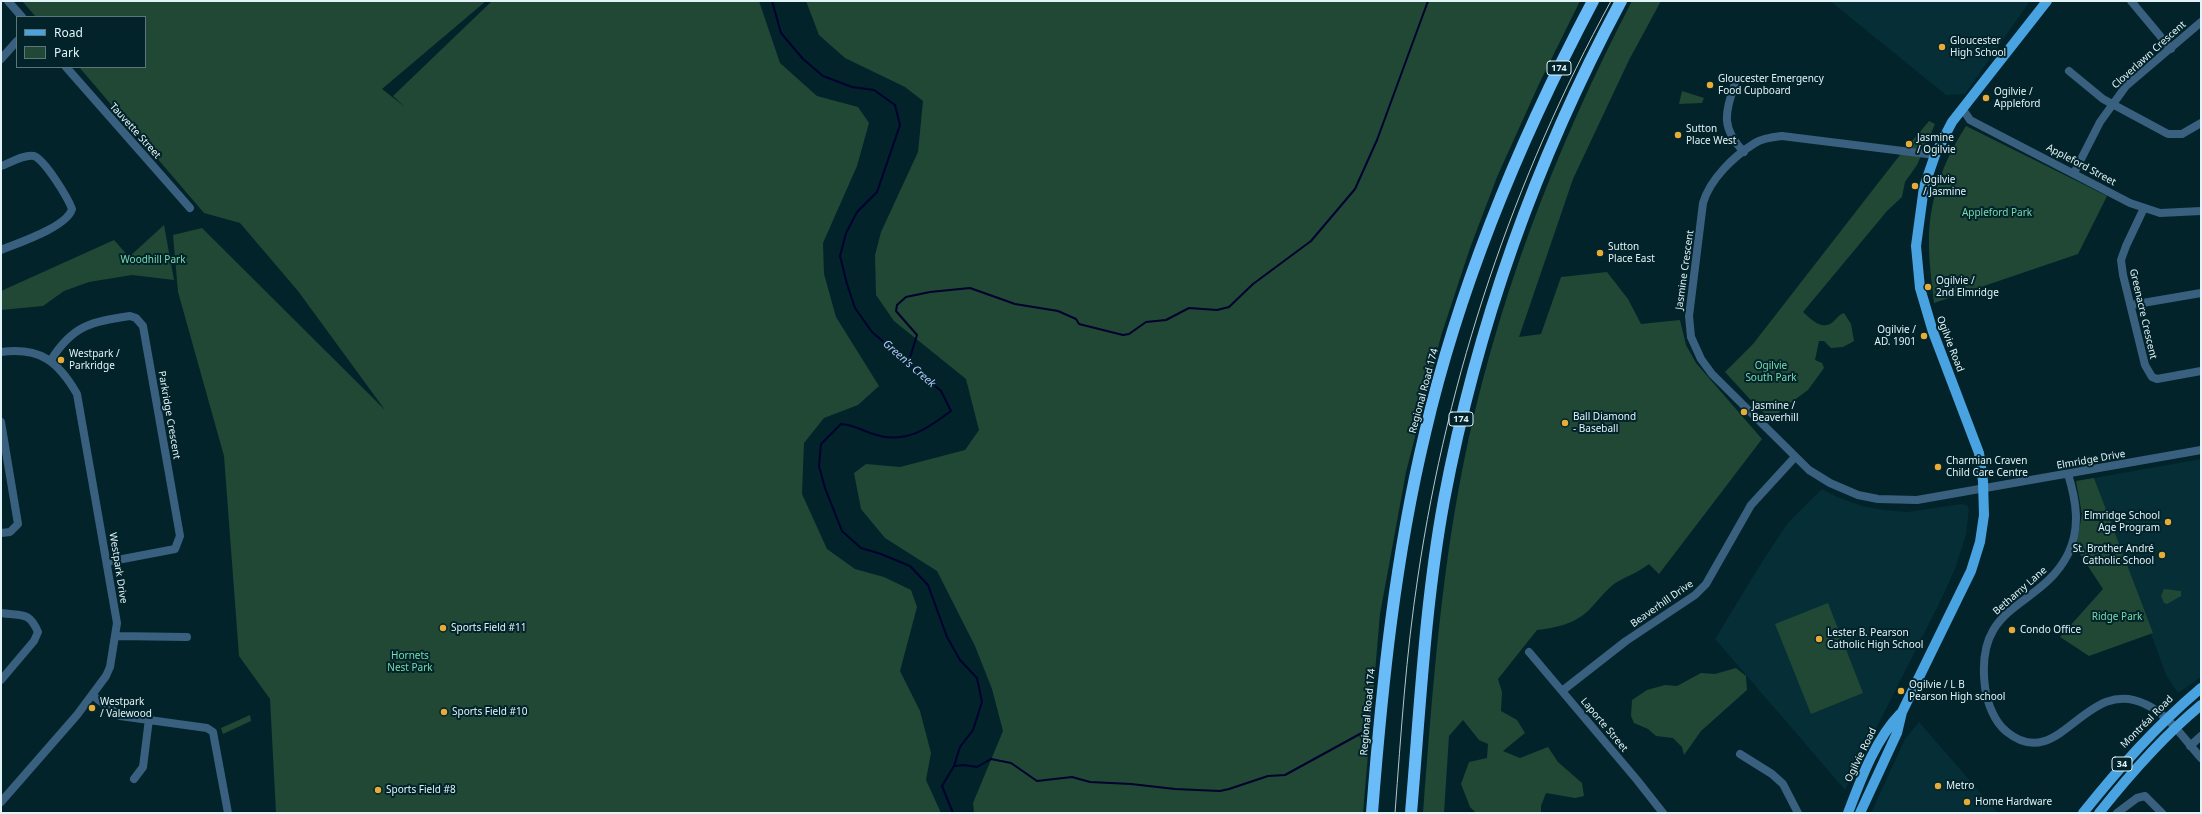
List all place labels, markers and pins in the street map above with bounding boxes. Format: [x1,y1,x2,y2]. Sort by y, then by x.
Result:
place label: Gloucester High School [1950,35,2006,58]
marker: Gloucester High School [1937,42,1947,52]
place label: Gloucester Emergency Food Cupboard [1718,73,1824,96]
marker: Gloucester Emergency Food Cupboard [1705,80,1715,90]
place label: Ogilvie / Appleford [1994,86,2040,110]
marker: Ogilvie / Appleford [1981,93,1991,103]
place label: Sutton Place West [1686,123,1736,146]
marker: Sutton Place West [1673,130,1683,140]
place label: Jasmine / Ogilvie [1917,132,1956,156]
marker: Jasmine / Ogilvie [1904,139,1914,149]
place label: Ogilvie / Jasmine [1923,174,1966,198]
marker: Ogilvie / Jasmine [1910,181,1920,191]
place label: Sutton Place East [1608,241,1655,264]
marker: Sutton Place East [1595,248,1605,258]
place label: Ogilvie / 2nd Elmridge [1936,275,1999,298]
marker: Ogilvie / 2nd Elmridge [1923,282,1933,292]
place label: Ogilvie / AD. 1901 [1875,324,1916,348]
marker: Ogilvie / AD. 1901 [1919,331,1929,341]
place label: Westpark / Parkridge [69,348,120,372]
marker: Westpark / Parkridge [56,355,66,365]
place label: Jasmine / Beaverhill [1752,400,1799,424]
marker: Jasmine / Beaverhill [1739,407,1749,417]
place label: Ball Diamond - Baseball [1573,411,1636,434]
marker: Ball Diamond - Baseball [1560,418,1570,428]
place label: Charmian Craven Child Care Centre [1946,455,2028,478]
marker: Charmian Craven Child Care Centre [1933,462,1943,472]
place label: Elmridge School Age Program [2084,510,2160,534]
marker: Elmridge School Age Program [2163,517,2173,527]
place label: St. Brother André Catholic School [2073,543,2154,566]
marker: St. Brother André Catholic School [2157,550,2167,560]
place label: Sports Field #11 [451,622,526,634]
marker: Sports Field #11 [438,623,448,633]
place label: Condo Office [2020,624,2081,636]
marker: Condo Office [2007,625,2017,635]
place label: Lester B. Pearson Catholic High School [1827,627,1923,650]
marker: Lester B. Pearson Catholic High School [1814,634,1824,644]
place label: Ogilvie / L B Pearson High school [1909,679,2005,702]
marker: Ogilvie / L B Pearson High school [1896,686,1906,696]
place label: Westpark / Valewood [100,696,152,720]
marker: Westpark / Valewood [87,703,97,713]
place label: Sports Field #10 [452,706,527,718]
marker: Sports Field #10 [439,707,449,717]
place label: Metro [1946,780,1974,792]
marker: Metro [1933,781,1943,791]
place label: Sports Field #8 [386,784,456,796]
marker: Sports Field #8 [373,785,383,795]
place label: Home Hardware [1975,796,2052,808]
marker: Home Hardware [1962,797,1972,807]

